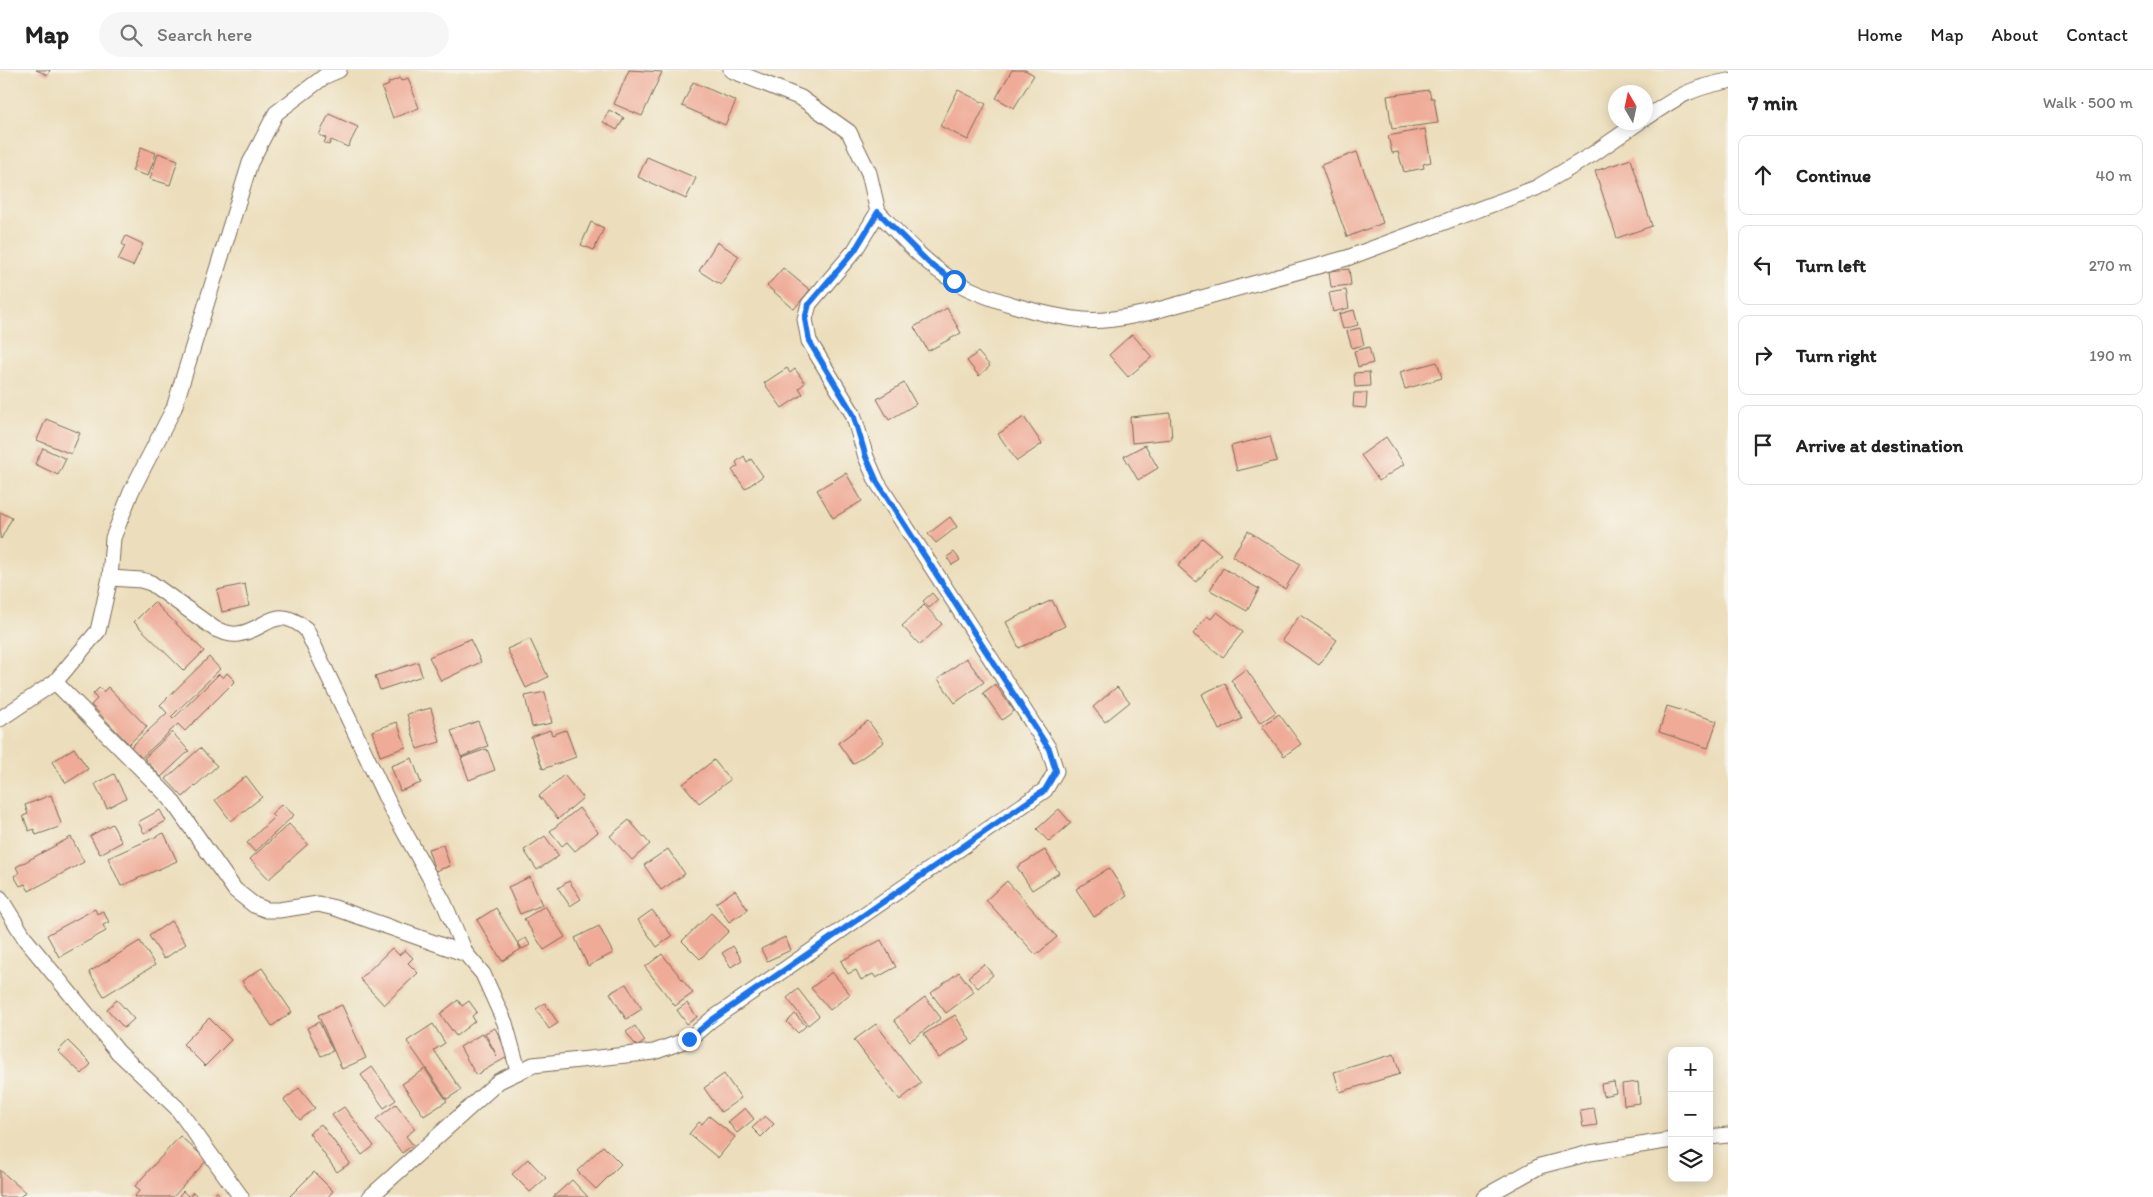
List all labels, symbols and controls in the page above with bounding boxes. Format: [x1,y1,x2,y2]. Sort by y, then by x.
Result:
search box [99,12,449,57]
text: Map [25,20,69,49]
icon: search [117,21,145,49]
text: Search here [157,23,252,46]
text: Home [1857,24,1903,46]
text: Map [1931,24,1964,46]
text: About [1992,24,2038,46]
text: Contact [2066,24,2128,46]
north arrow [1608,85,1653,130]
text: 7 min [1748,90,1797,115]
text: Walk · 500 m [2043,93,2133,112]
icon: ahead [1749,161,1777,189]
text: Continue [1796,164,1871,187]
text: 40 m [2095,166,2132,185]
icon: left [1749,251,1777,279]
text: Turn left [1796,254,1866,277]
text: 270 m [2089,256,2132,275]
route start [943,270,966,293]
icon: right [1749,341,1777,369]
text: Turn right [1796,344,1877,367]
text: 190 m [2089,346,2132,365]
icon: arrive [1749,431,1777,459]
text: Arrive at destination [1796,434,1963,457]
route end [678,1028,701,1051]
map controls [1668,1047,1713,1182]
button: + [1668,1047,1713,1092]
button: − [1668,1092,1713,1137]
button: layers [1668,1137,1713,1182]

